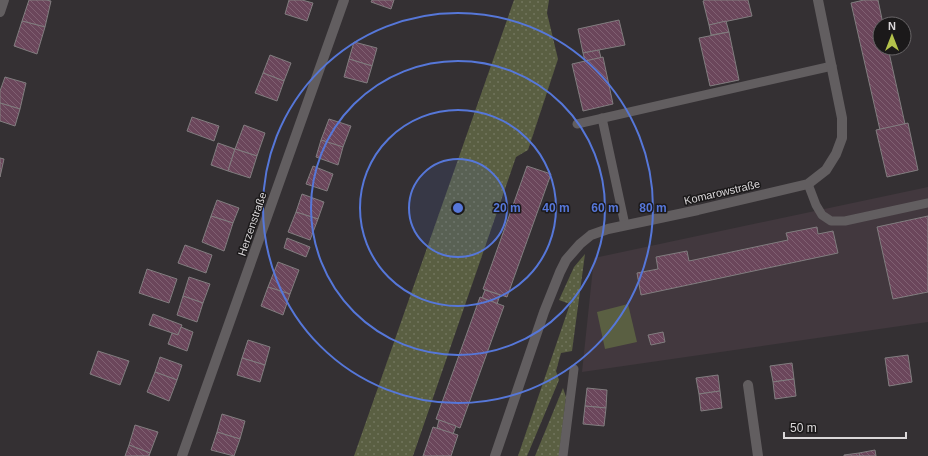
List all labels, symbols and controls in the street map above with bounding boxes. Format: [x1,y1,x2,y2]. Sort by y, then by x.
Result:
north arrow [872,16,912,56]
text: N [888,20,896,32]
street label: Komarowstraße [683,177,761,207]
street label: Herzenstraße [235,191,269,257]
centre of rings [451,201,465,215]
text: 20 m [493,201,521,215]
text: 40 m [542,201,570,215]
text: 60 m [591,201,619,215]
text: 80 m [639,201,667,215]
scale bar [784,414,906,440]
text: 50 m [790,421,817,435]

